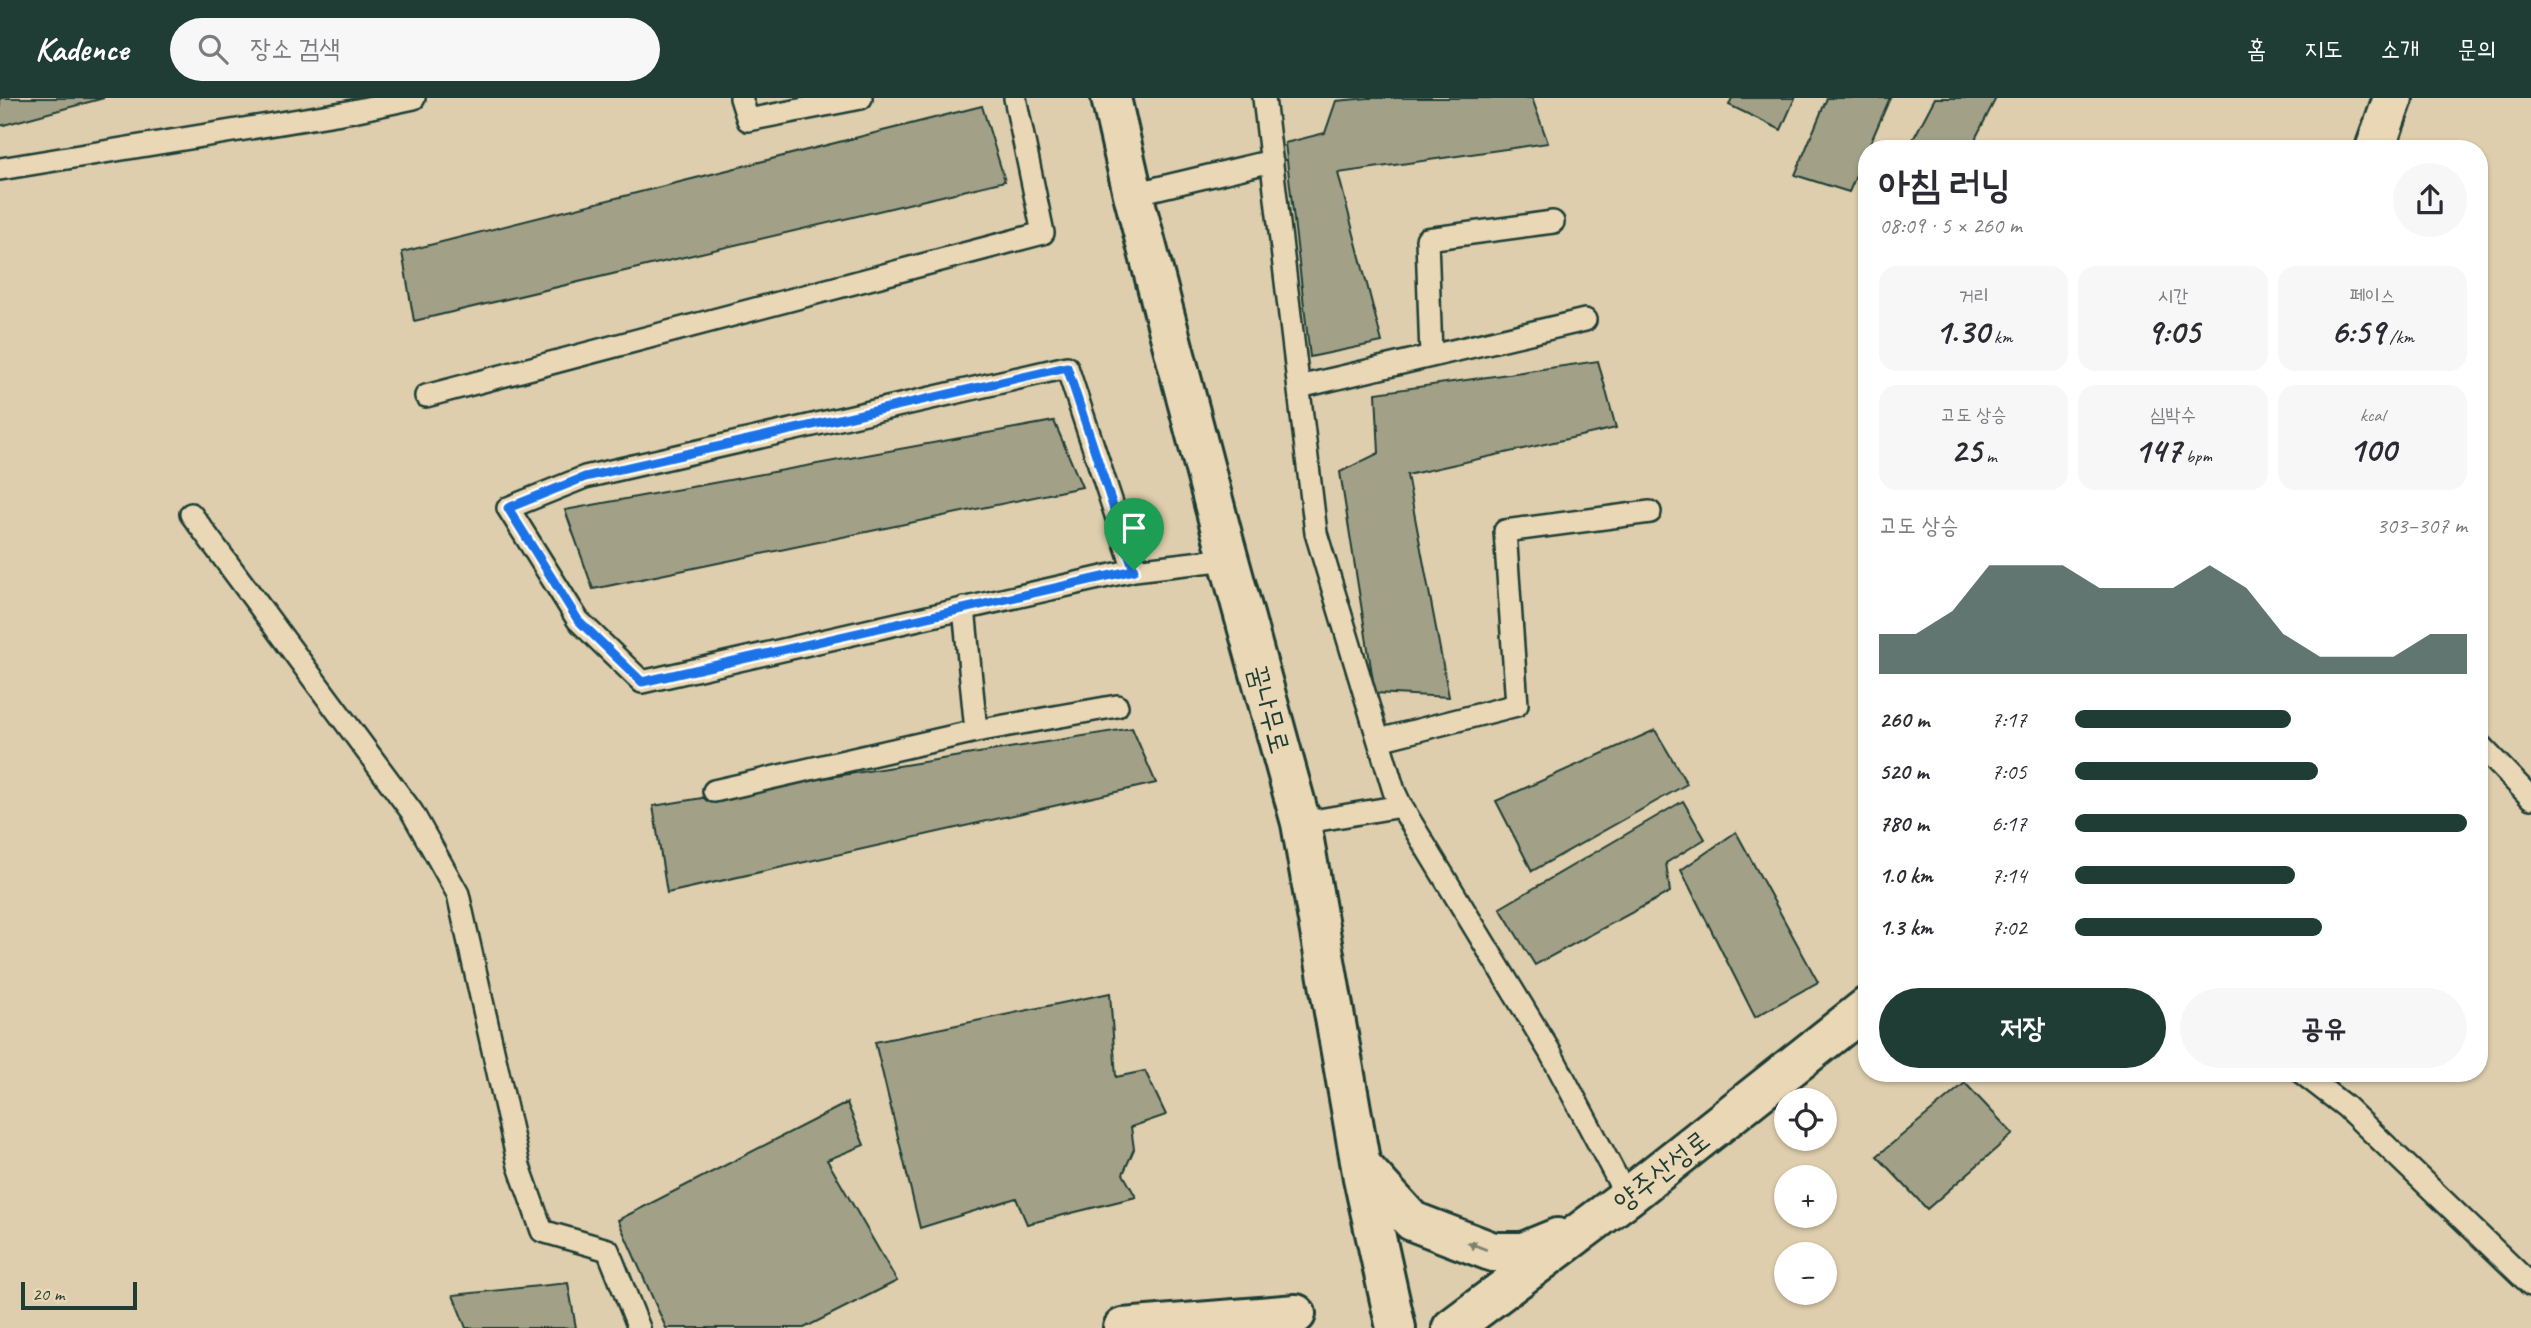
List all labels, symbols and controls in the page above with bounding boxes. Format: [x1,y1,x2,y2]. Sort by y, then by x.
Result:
search box [170,18,660,81]
text: Kadence [35,28,128,70]
icon: search [194,30,232,68]
text: 장소 검색 [250,32,340,65]
text: 홈 [2247,34,2266,64]
text: 지도 [2304,34,2343,64]
text: 소개 [2381,34,2419,64]
text: 문의 [2457,34,2496,64]
text: 아침 러닝 [1879,161,2011,208]
button: share [2393,163,2467,237]
text: 08:09 · 5 × 260 m [1879,211,2022,240]
text: 거리 [1958,284,1989,308]
text: 시간 [2158,284,2188,308]
text: 페이스 [2349,284,2395,308]
text: 1.30 [1935,309,1989,354]
text: 9:05 [2146,309,2200,354]
text: 6:59 [2331,309,2385,354]
text: km [1989,325,2012,349]
text: /km [2385,325,2414,349]
text: 고도 상승 [1941,403,2007,427]
text: 심박수 [2150,403,2196,427]
text: kcal [2360,403,2385,427]
text: 100 [2349,427,2396,472]
text: 25 [1951,428,1982,473]
text: 147 [2134,428,2181,473]
text: m [1982,444,1997,468]
text: bpm [2181,444,2212,468]
pin [1104,498,1164,570]
icon: arrive [1115,509,1153,547]
text: 고도 상승 [1879,511,1959,540]
text: 303–307 m [2376,511,2467,540]
street label: 꿈나무로 [1241,661,1298,757]
text: 260 m [1879,705,1929,734]
text: 7:17 [1991,705,2027,734]
text: 520 m [1879,757,1928,786]
text: 7:05 [1991,757,2027,786]
text: 780 m [1879,809,1929,838]
text: 6:17 [1991,809,2027,838]
text: 1.0 km [1879,861,1933,890]
text: 7:14 [1991,861,2027,890]
text: 1.3 km [1879,913,1933,942]
text: 7:02 [1991,913,2027,942]
button: 저장 [1879,988,2166,1068]
button: 공유 [2180,988,2467,1068]
map controls [1774,1088,1837,1305]
button: locate [1774,1088,1837,1151]
street label: 양주산성로 [1606,1122,1716,1219]
button: + [1774,1165,1837,1228]
one-way arrow [1467,1240,1488,1251]
button: − [1774,1242,1837,1305]
scale bar [21,1279,136,1311]
text: 20 m [32,1282,64,1306]

